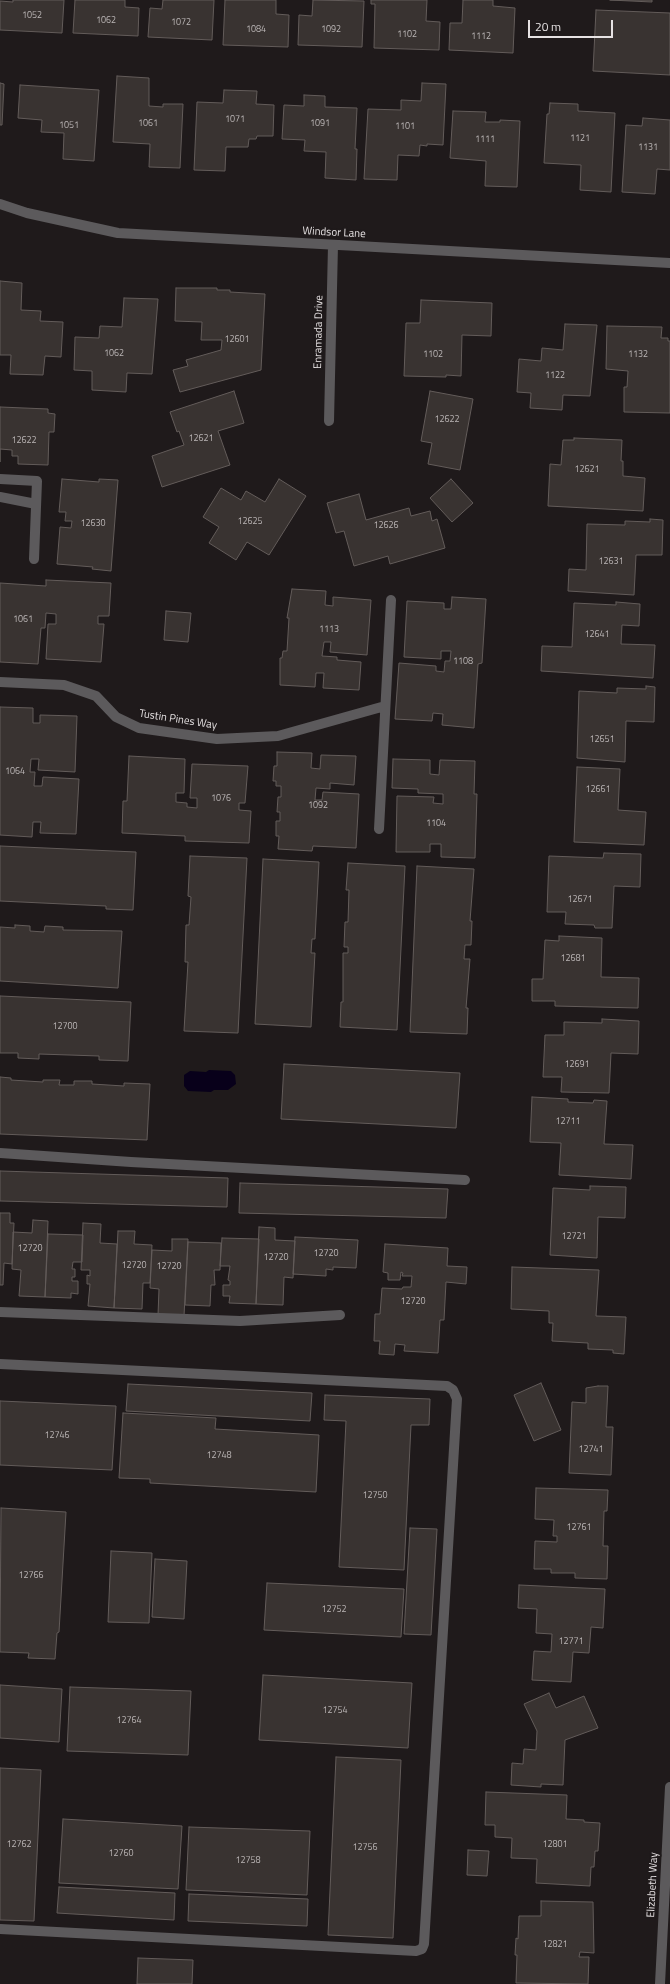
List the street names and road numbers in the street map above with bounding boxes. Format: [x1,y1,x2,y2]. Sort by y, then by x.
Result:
street label: Windsor Lane [302,225,366,241]
street label: Enramada Drive [312,295,326,369]
street label: Tustin Pines Way [138,707,218,733]
street label: Elizabeth Way [645,1852,661,1918]

